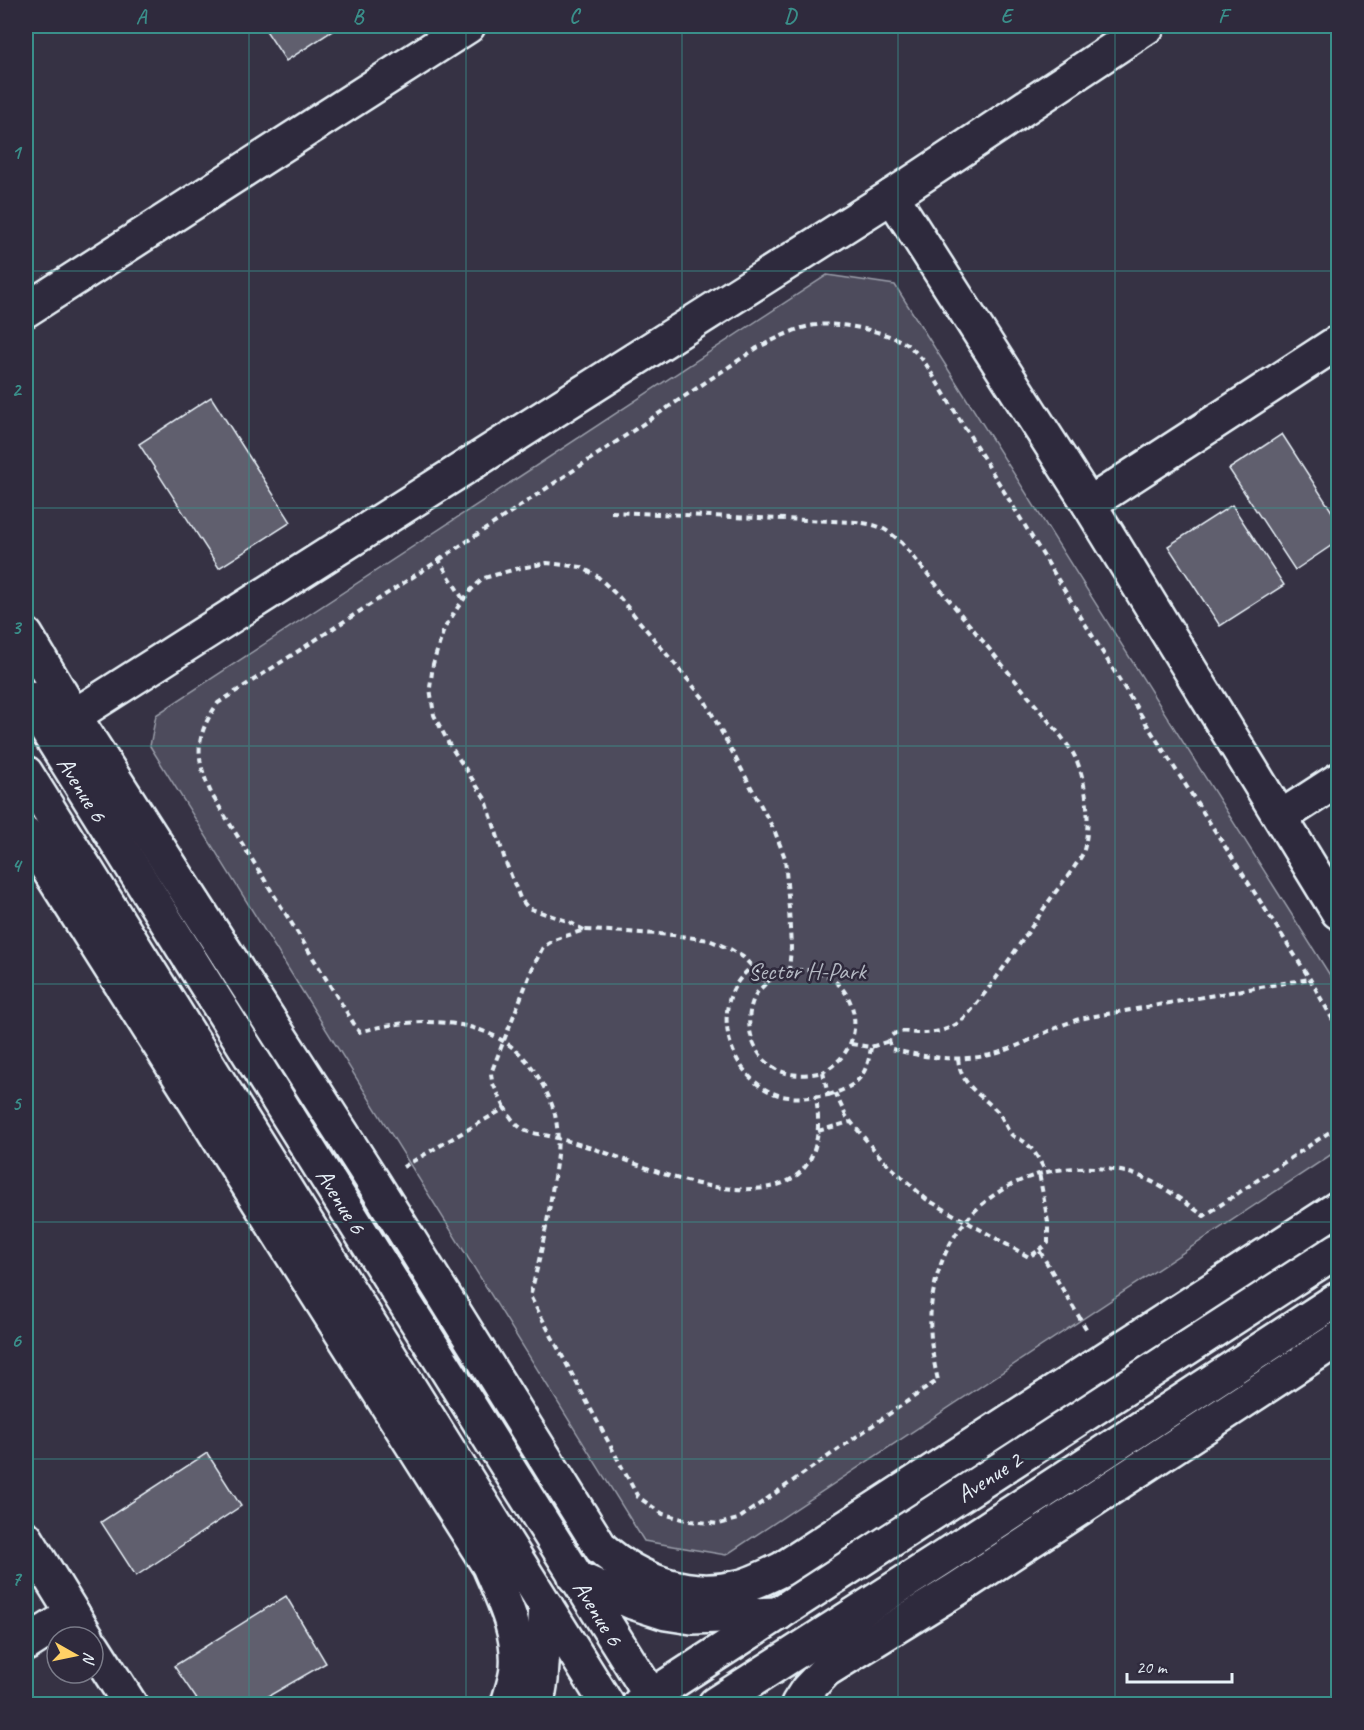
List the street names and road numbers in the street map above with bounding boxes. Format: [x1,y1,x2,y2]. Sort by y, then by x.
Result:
street label: Avenue 6 [50,751,114,828]
street label: Avenue 6 [309,1163,373,1240]
street label: Avenue 2 [951,1444,1029,1509]
street label: Avenue 6 [566,1575,630,1652]

